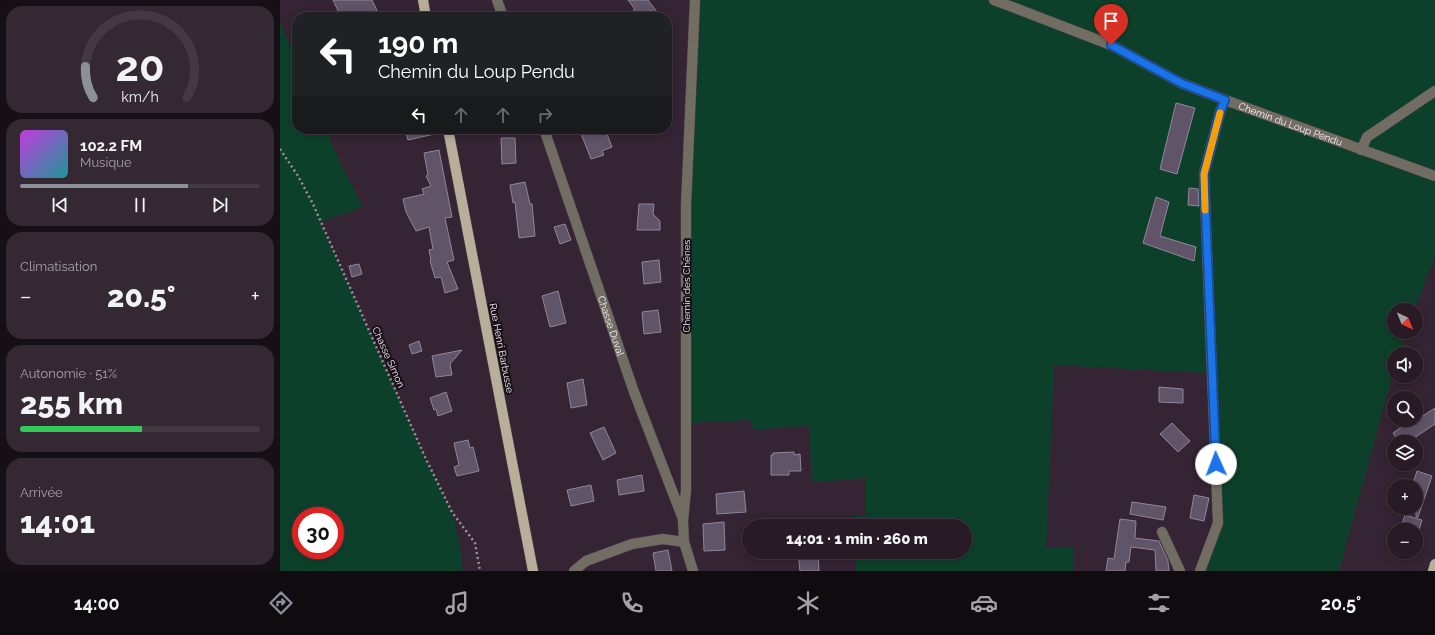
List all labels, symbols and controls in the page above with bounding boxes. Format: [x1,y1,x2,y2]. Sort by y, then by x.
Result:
pin [1094,4,1128,45]
icon: arrive [1100,10,1122,32]
text: 190 m [378,27,458,60]
icon: left [312,28,364,80]
text: 20 [116,41,164,90]
text: Chemin du Loup Pendu [378,61,575,82]
text: km/h [121,88,159,104]
street label: Chemin du Loup Pendu [1237,100,1344,148]
icon: left [408,104,430,126]
icon: ahead [450,104,472,126]
icon: ahead [492,104,514,126]
icon: right [534,104,556,126]
text: 102.2 FM [80,137,142,155]
text: Musique [80,155,132,170]
icon: previous [49,194,71,216]
icon: pause [129,194,151,216]
icon: next [209,194,231,216]
street label: Chemin des Chênes [681,239,692,332]
text: Climatisation [20,259,97,274]
text: 20.5° [107,279,176,314]
text: − [20,283,32,309]
text: + [251,283,260,309]
street label: Chasse Duval [596,294,626,358]
street label: Rue Henri Barbusse [487,302,516,394]
north arrow [1387,303,1423,339]
map controls [1387,303,1423,559]
street label: Chasse Simon [370,325,407,389]
button: sound [1387,347,1423,383]
text: Autonomie · 51% [20,366,117,381]
text: 255 km [20,386,123,421]
button: search [1387,391,1423,427]
button: layers [1387,435,1423,471]
position arrow [1195,443,1237,485]
button: + [1387,479,1423,515]
text: Arrivée [20,485,63,500]
text: 14:01 [20,505,95,540]
speed limit sign: 30 [292,507,344,559]
button: − [1387,523,1423,559]
text: 14:01 · 1 min · 260 m [786,530,928,548]
icon: directions [267,589,295,617]
icon: music [443,589,471,617]
icon: phone [618,589,646,617]
icon: climate [794,589,822,617]
icon: car [970,589,998,617]
icon: filters [1145,589,1173,617]
text: 14:00 [74,593,120,614]
text: 20.5° [1321,593,1361,614]

